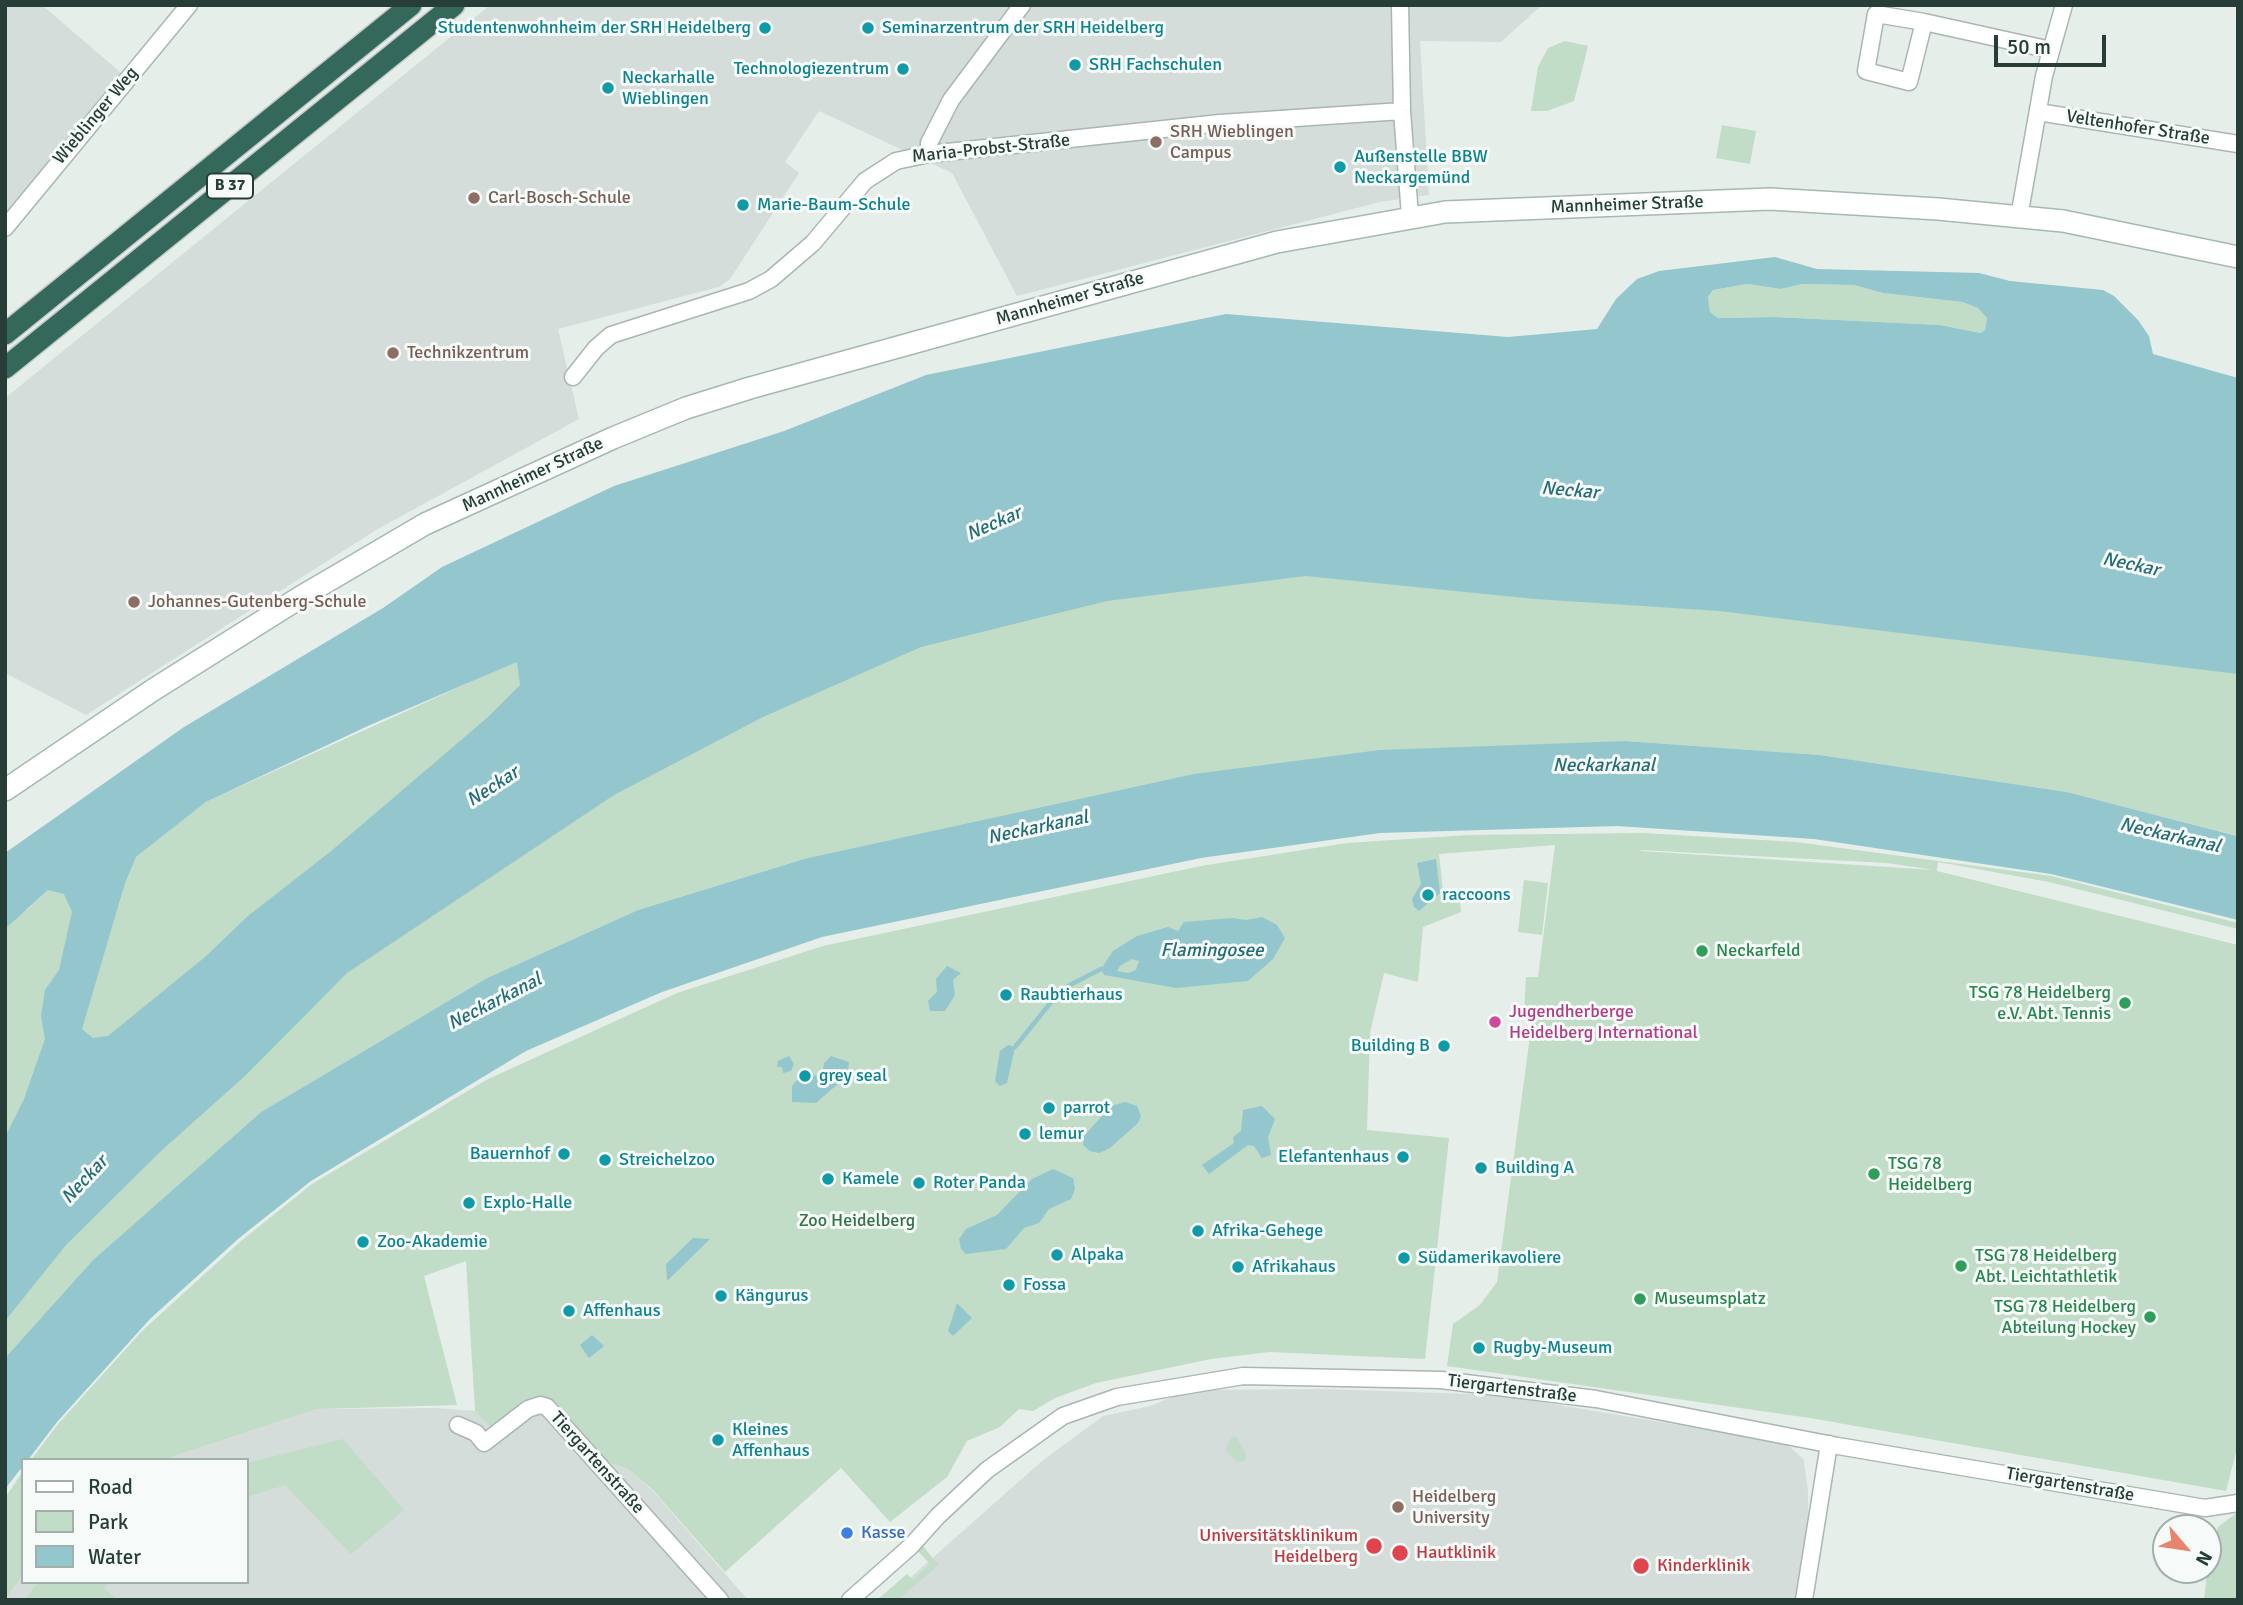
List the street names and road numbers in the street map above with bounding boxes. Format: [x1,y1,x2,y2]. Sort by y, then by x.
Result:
street label: Wieblinger Weg [49,63,143,169]
street label: Veltenhofer Straße [2065,106,2211,150]
street label: Maria-Probst-Straße [911,130,1071,168]
road number: B 37 [207,174,253,198]
street label: Mannheimer Straße [1550,192,1704,218]
street label: Mannheimer Straße [993,268,1147,330]
street label: Mannheimer Straße [459,433,607,517]
street label: Tiergartenstraße [1446,1370,1578,1408]
street label: Tiergartenstraße [546,1408,648,1518]
street label: Tiergartenstraße [2004,1463,2136,1507]

